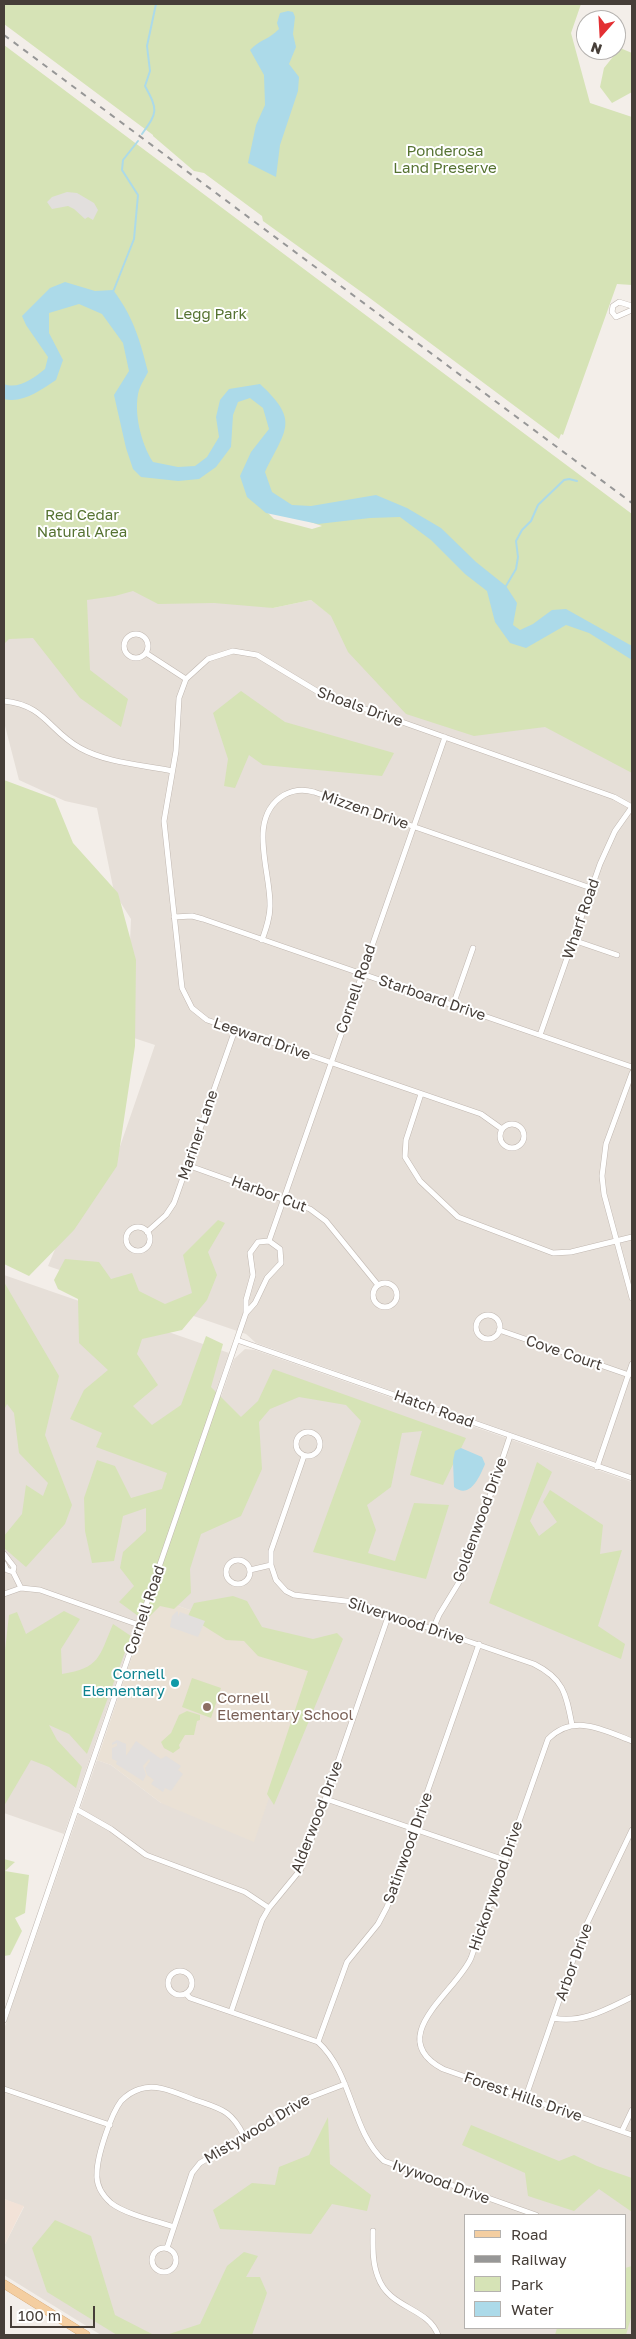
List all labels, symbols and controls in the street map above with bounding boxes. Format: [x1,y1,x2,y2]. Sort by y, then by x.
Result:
north arrow [576,10,626,60]
text: N [588,39,604,58]
park label: Ponderosa Land Preserve [393,142,497,177]
park label: Legg Park [175,305,247,323]
park label: Red Cedar Natural Area [37,506,127,541]
street label: Shoals Drive [315,683,405,731]
street label: Mizzen Drive [319,787,411,833]
street label: Wharf Road [559,876,603,962]
street label: Cornell Road [332,942,380,1036]
street label: Starboard Drive [376,971,488,1025]
street label: Leeward Drive [211,1014,313,1064]
street label: Mariner Lane [174,1088,222,1182]
street label: Harbor Cut [229,1172,309,1216]
street label: Cove Court [523,1331,605,1375]
street label: Hatch Road [392,1386,476,1432]
street label: Goldenwood Drive [449,1455,511,1585]
street label: Cornell Road [121,1563,169,1657]
street label: Silverwood Drive [346,1594,466,1648]
place label: Cornell Elementary [82,1665,165,1700]
marker: Cornell Elementary [169,1677,181,1689]
place label: Cornell Elementary School [217,1689,353,1724]
marker: Cornell Elementary School [201,1701,213,1713]
street label: Alderwood Drive [287,1758,347,1876]
street label: Satinwood Drive [380,1790,436,1906]
street label: Hickorywood Drive [465,1819,527,1953]
street label: Arbor Drive [552,1921,596,2003]
street label: Forest Hills Drive [462,2068,584,2126]
street label: Mistywood Drive [201,2090,313,2168]
street label: Ivywood Drive [390,2156,492,2208]
legend [464,2214,626,2329]
text: Road [511,2225,548,2243]
text: Railway [511,2250,567,2268]
text: Park [511,2275,543,2293]
scale bar [12,2296,98,2328]
text: Water [511,2300,554,2318]
text: 100 m [18,2306,61,2324]

